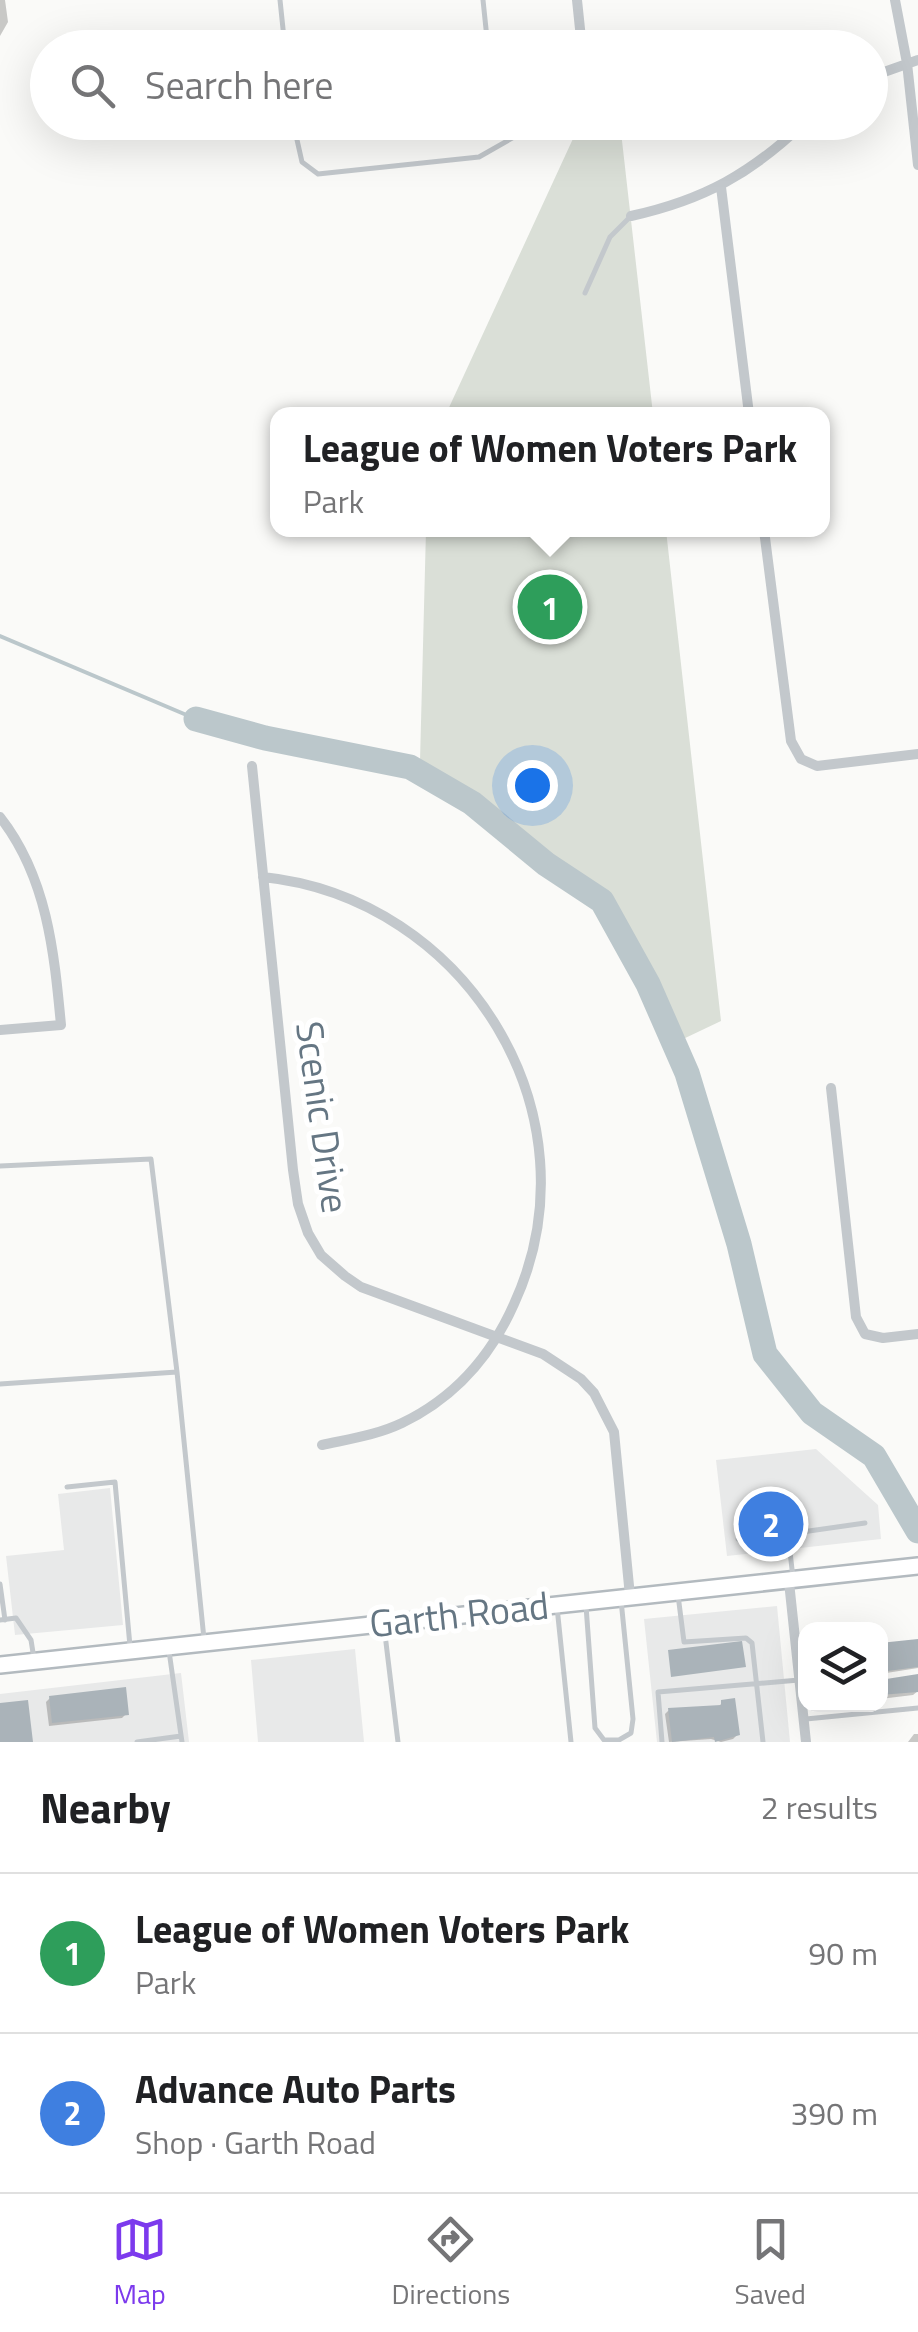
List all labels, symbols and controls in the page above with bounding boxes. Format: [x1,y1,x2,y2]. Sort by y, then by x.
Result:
search box [30,30,888,140]
text: Search here [145,56,333,114]
icon: search [65,58,120,113]
popup [270,407,830,537]
text: League of Women Voters Park [303,419,797,477]
text: Park [303,477,364,525]
pin: 1 [518,570,582,644]
your location [507,760,558,811]
street label: Scenic Drive [281,1017,365,1217]
pin: 2 [738,1486,804,1562]
street label: Garth Road [366,1576,552,1652]
map controls [798,1622,888,1712]
button: layers [798,1622,888,1712]
text: Nearby [40,1775,171,1839]
text: 2 results [761,1783,878,1831]
text: League of Women Voters Park [135,1900,629,1958]
text: 1 [64,1929,81,1977]
text: 90 m [808,1929,878,1977]
text: Park [135,1958,196,2006]
text: Advance Auto Parts [135,2060,456,2118]
text: 2 [64,2089,81,2137]
text: 390 m [790,2089,878,2137]
text: Shop · Garth Road [135,2118,376,2166]
tab: Map [112,2212,167,2315]
tab: Directions [391,2212,510,2315]
tab: Saved [735,2212,806,2315]

